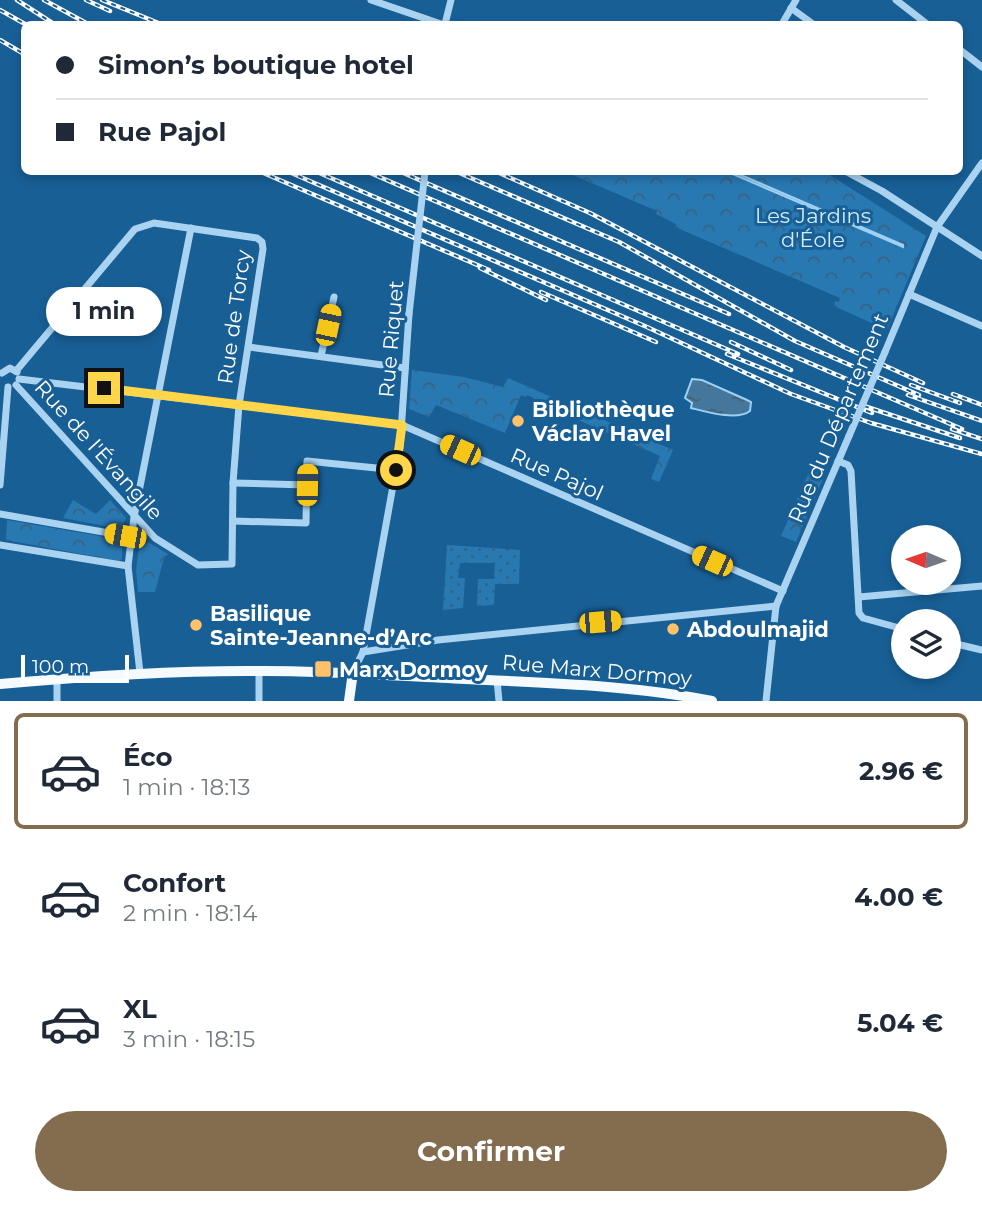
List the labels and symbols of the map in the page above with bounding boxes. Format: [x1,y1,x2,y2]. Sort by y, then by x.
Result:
park label: Les Jardins d'Éole [755,203,871,252]
street label: Rue de Torcy [212,248,256,386]
street label: Rue Riquet [373,279,409,399]
callout: 1 min [46,286,162,336]
car [314,302,343,348]
street label: Rue du Département [783,309,893,527]
route end [88,372,120,404]
street label: Rue de l'Évangile [30,375,168,525]
place label: Bibliothèque Václav Havel [531,397,674,446]
marker: Bibliothèque Václav Havel [510,413,526,429]
car [437,432,484,468]
street label: Rue Pajol [507,442,607,506]
route start [380,454,412,486]
car [297,464,318,506]
car [103,522,148,550]
north arrow [891,525,961,595]
car [689,543,736,579]
place label: Basilique Sainte-Jeanne-d’Arc [210,601,432,650]
car [579,610,622,634]
marker: Basilique Sainte-Jeanne-d’Arc [188,617,204,633]
place label: Abdoulmajid [686,617,829,642]
marker: Abdoulmajid [665,621,681,637]
street label: Rue Marx Dormoy [501,649,693,691]
scale bar [21,652,130,684]
place label: Marx Dormoy [339,657,488,682]
marker: Marx Dormoy [313,659,333,679]

